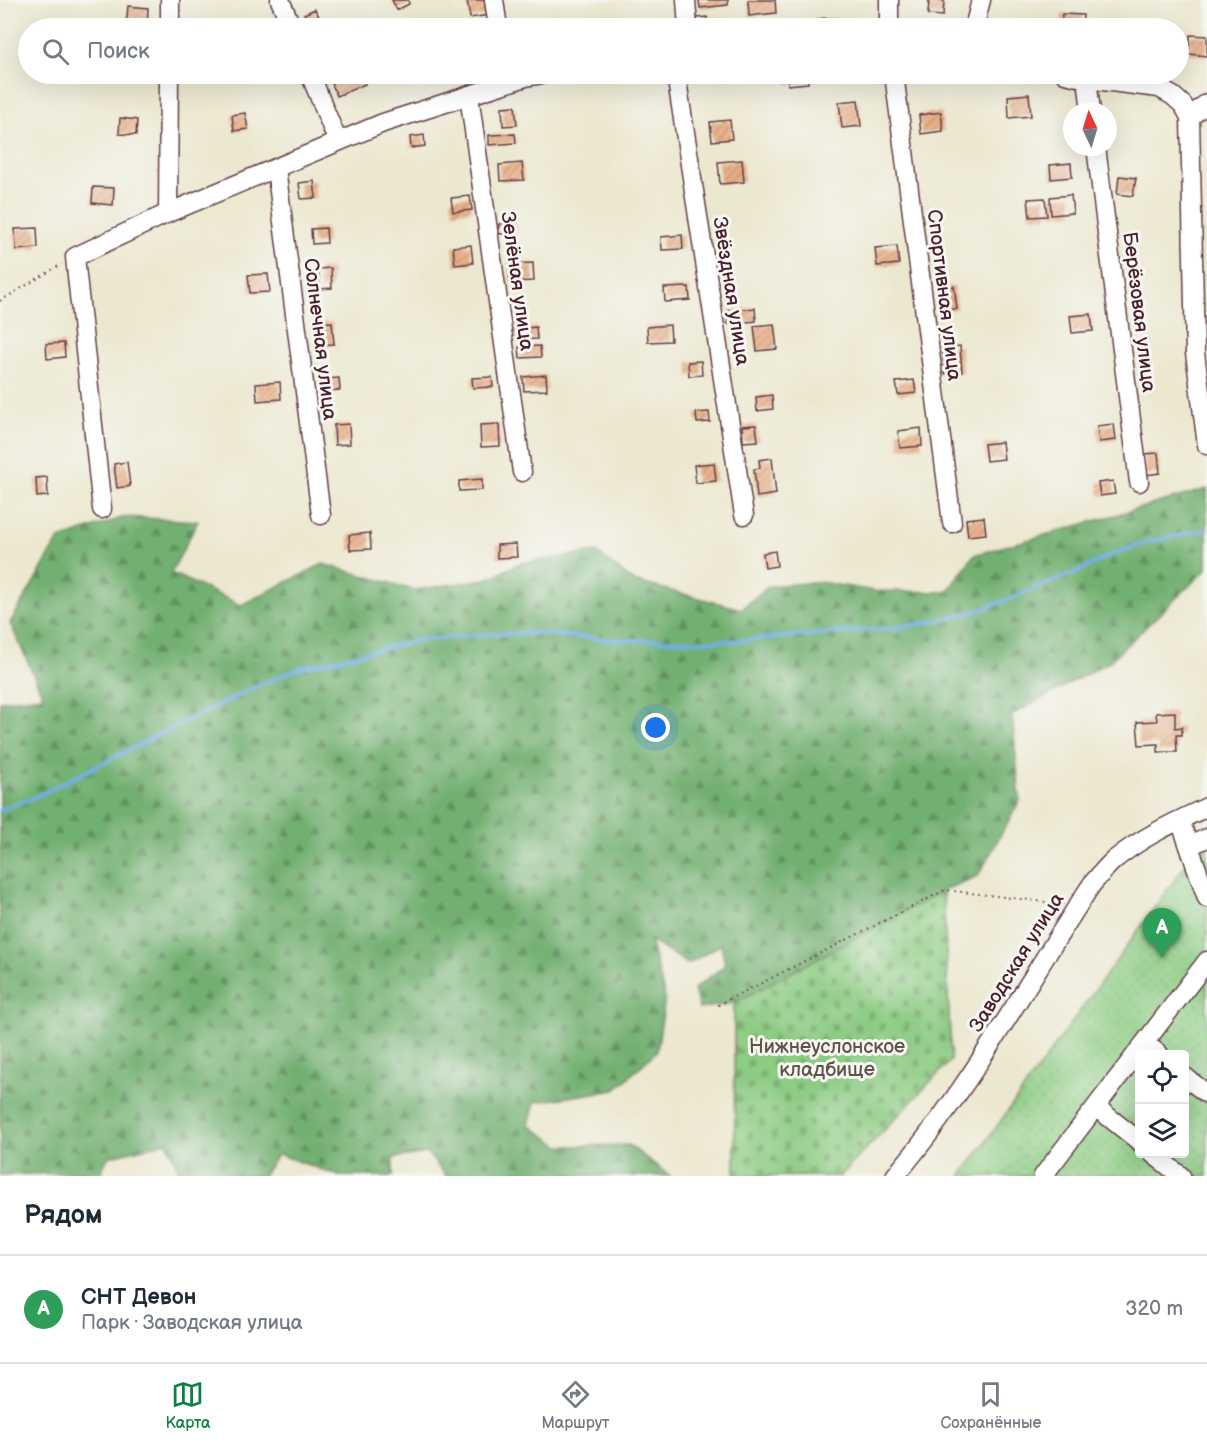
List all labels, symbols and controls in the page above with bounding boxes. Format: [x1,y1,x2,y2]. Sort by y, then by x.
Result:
search box [18,18,1189,84]
icon: search [39,35,72,68]
text: Поиск [87,38,150,65]
north arrow [1063,102,1117,156]
street label: Спортивная улица [922,208,966,382]
street label: Зелёная улица [495,210,539,352]
street label: Звёздная улица [707,215,755,367]
street label: Берёзовая улица [1117,231,1161,394]
street label: Солнечная улица [298,257,342,422]
your location [641,713,670,742]
street label: Заводская улица [964,888,1069,1037]
pin: A [1142,908,1182,958]
park label: Нижнеуслонское кладбище [749,1035,905,1082]
map controls [1135,1050,1189,1158]
button: locate [1135,1050,1189,1104]
button: layers [1135,1104,1189,1158]
text: Рядом [24,1200,102,1231]
text: СНТ Девон [81,1284,196,1311]
text: A [37,1297,50,1321]
text: 320 m [1125,1297,1183,1321]
text: Парк · Заводская улица [81,1311,303,1335]
tab: Карта [165,1378,211,1433]
tab: Маршрут [541,1378,609,1433]
tab: Сохранённые [940,1378,1042,1433]

